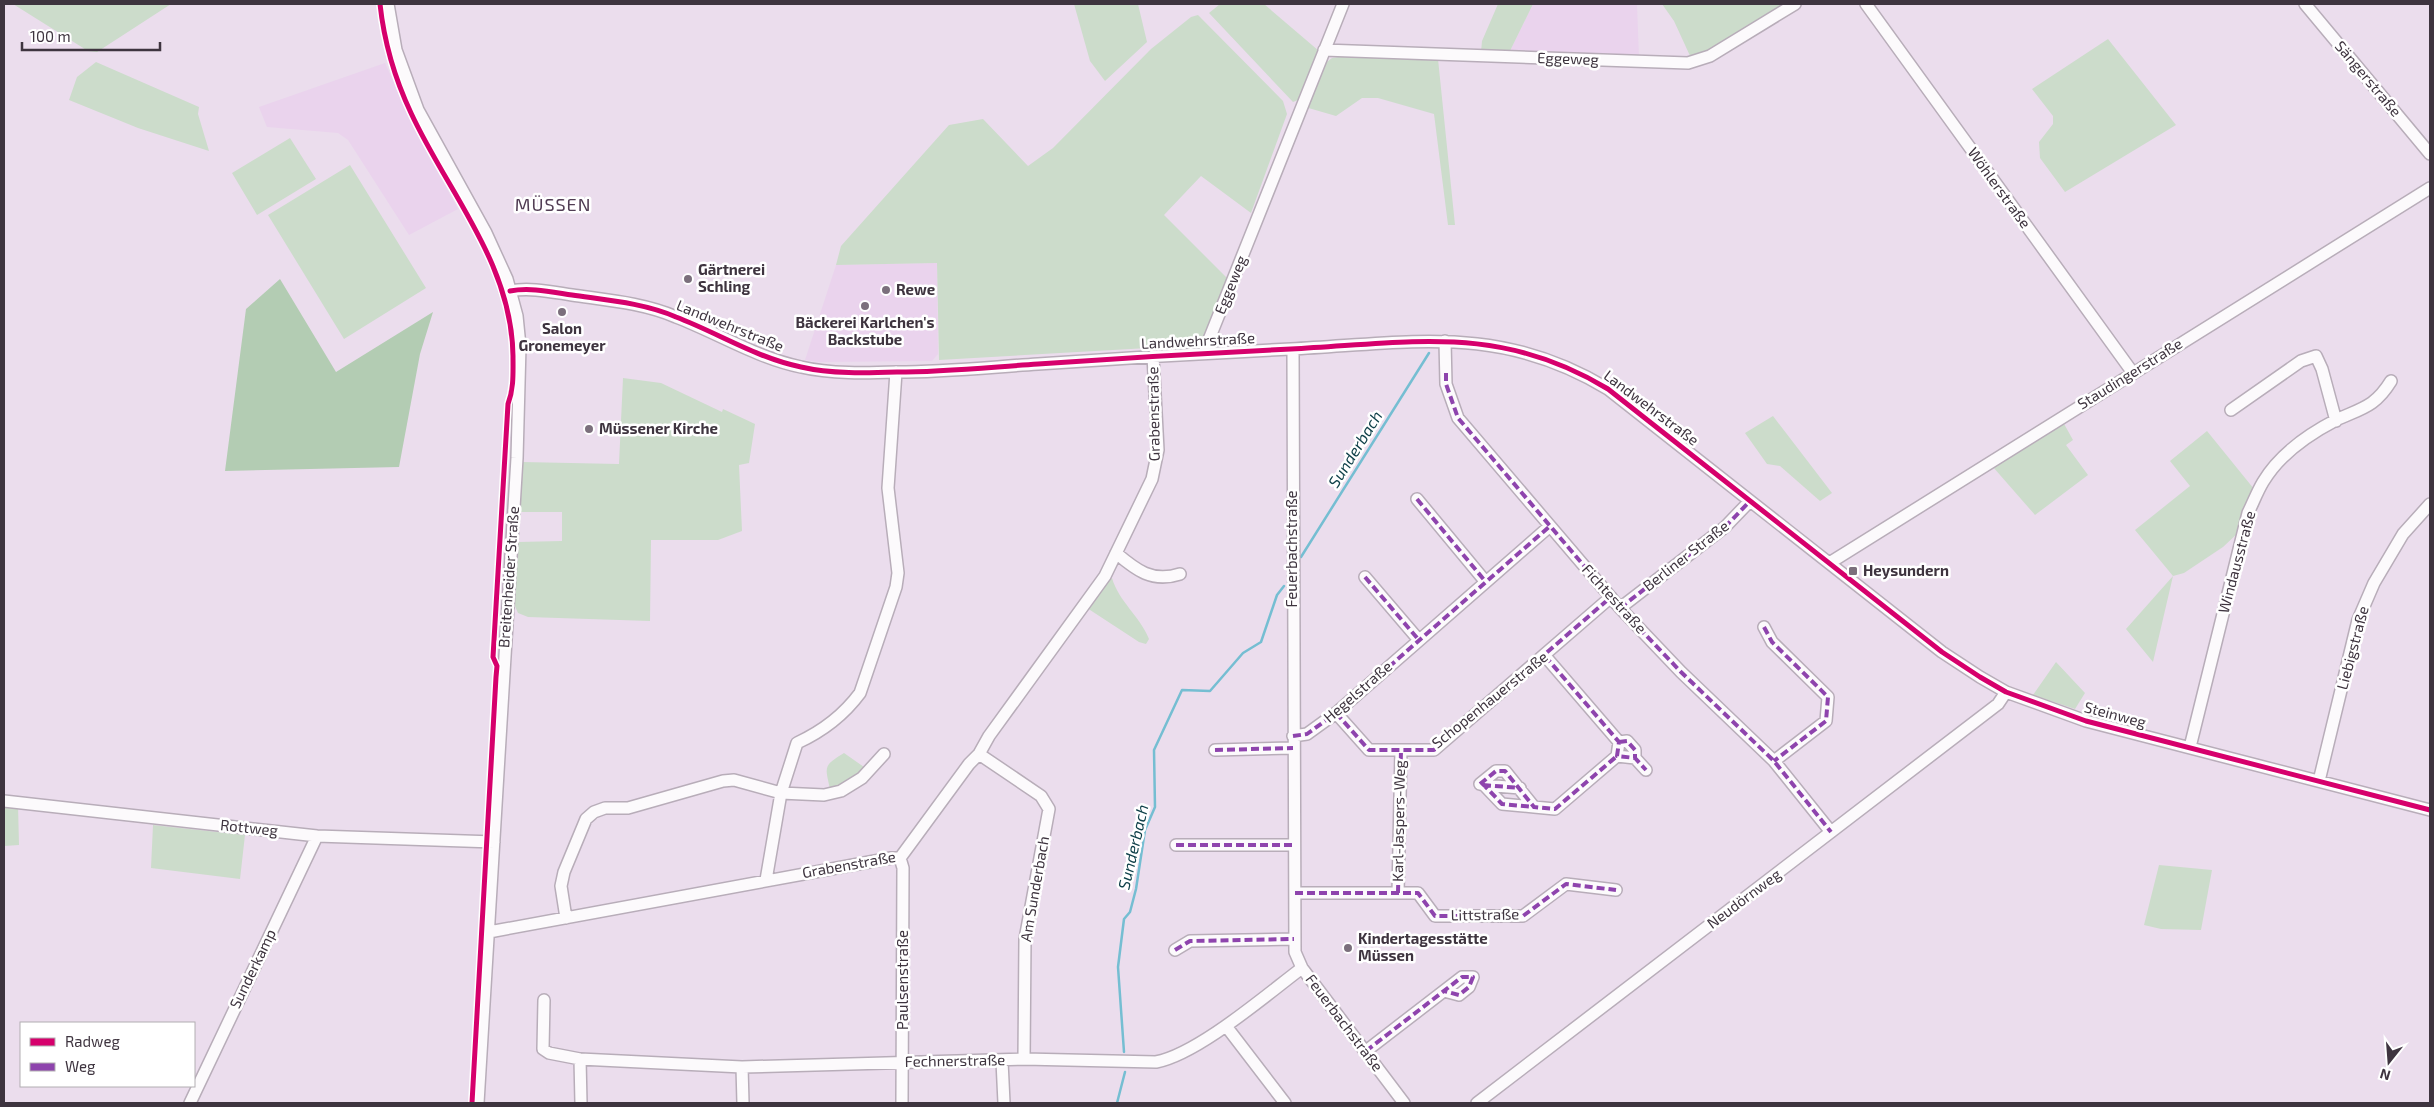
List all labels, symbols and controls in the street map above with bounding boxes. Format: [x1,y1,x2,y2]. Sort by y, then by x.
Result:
scale bar [22,20,160,52]
text: 100 m [30,27,71,45]
street label: Sängerstraße [2332,37,2406,120]
street label: Eggeweg [1537,48,1600,68]
street label: Wöhlerstraße [1964,143,2035,231]
district label: MÜSSEN [515,193,591,215]
street label: Eggeweg [1210,252,1250,317]
place label: Gärtnerei Schling [698,260,765,295]
marker: Gärtnerei Schling [682,273,694,285]
place label: Rewe [896,280,935,298]
marker: Rewe [880,284,892,296]
street label: Landwehrstraße [674,295,787,355]
marker: Bäckerei Karlchen's Backstube [859,300,871,312]
marker: Salon Gronemeyer [556,306,568,318]
place label: Bäckerei Karlchen's Backstube [796,313,935,348]
place label: Salon Gronemeyer [518,319,606,355]
street label: Landwehrstraße [1140,328,1255,352]
street label: Staudingerstraße [2074,334,2185,413]
street label: Grabenstraße [1143,366,1163,462]
street label: Landwehrstraße [1601,366,1703,449]
water label: Sunderbach [1324,407,1386,491]
place label: Müssener Kirche [599,419,718,437]
marker: Müssener Kirche [583,423,595,435]
street label: Feuerbachstraße [1282,490,1300,608]
street label: Breitenheider Straße [494,505,522,648]
street label: Windausstraße [2214,508,2258,615]
street label: Berliner Straße [1639,516,1732,594]
street label: Fichtestraße [1579,560,1651,637]
place label: Heysundern [1863,561,1949,580]
marker: Heysundern [1847,565,1859,577]
street label: Liebigstraße [2332,604,2372,692]
street label: Schopenhauerstraße [1428,647,1551,751]
street label: Hegelstraße [1319,657,1395,726]
street label: Steinweg [2082,697,2149,731]
street label: Karl-Jaspers-Weg [1388,759,1408,882]
water label: Sunderbach [1114,802,1152,891]
street label: Rottweg [219,815,279,839]
street label: Am Sunderbach [1016,835,1052,943]
street label: Grabenstraße [801,847,897,881]
street label: Neudörnweg [1703,864,1784,932]
street label: Littstraße [1451,904,1519,924]
street label: Sunderkamp [225,926,279,1011]
place label: Kindertagesstätte Müssen [1358,929,1488,964]
street label: Paulsenstraße [893,930,911,1030]
marker: Kindertagesstätte Müssen [1342,942,1354,954]
street label: Feuerbachstraße [1302,970,1387,1075]
legend [20,1022,195,1087]
text: Radweg [65,1032,120,1050]
north arrow [2364,1037,2414,1087]
street label: Fechnerstraße [905,1050,1005,1070]
text: Weg [65,1057,96,1075]
text: N [2378,1065,2392,1085]

